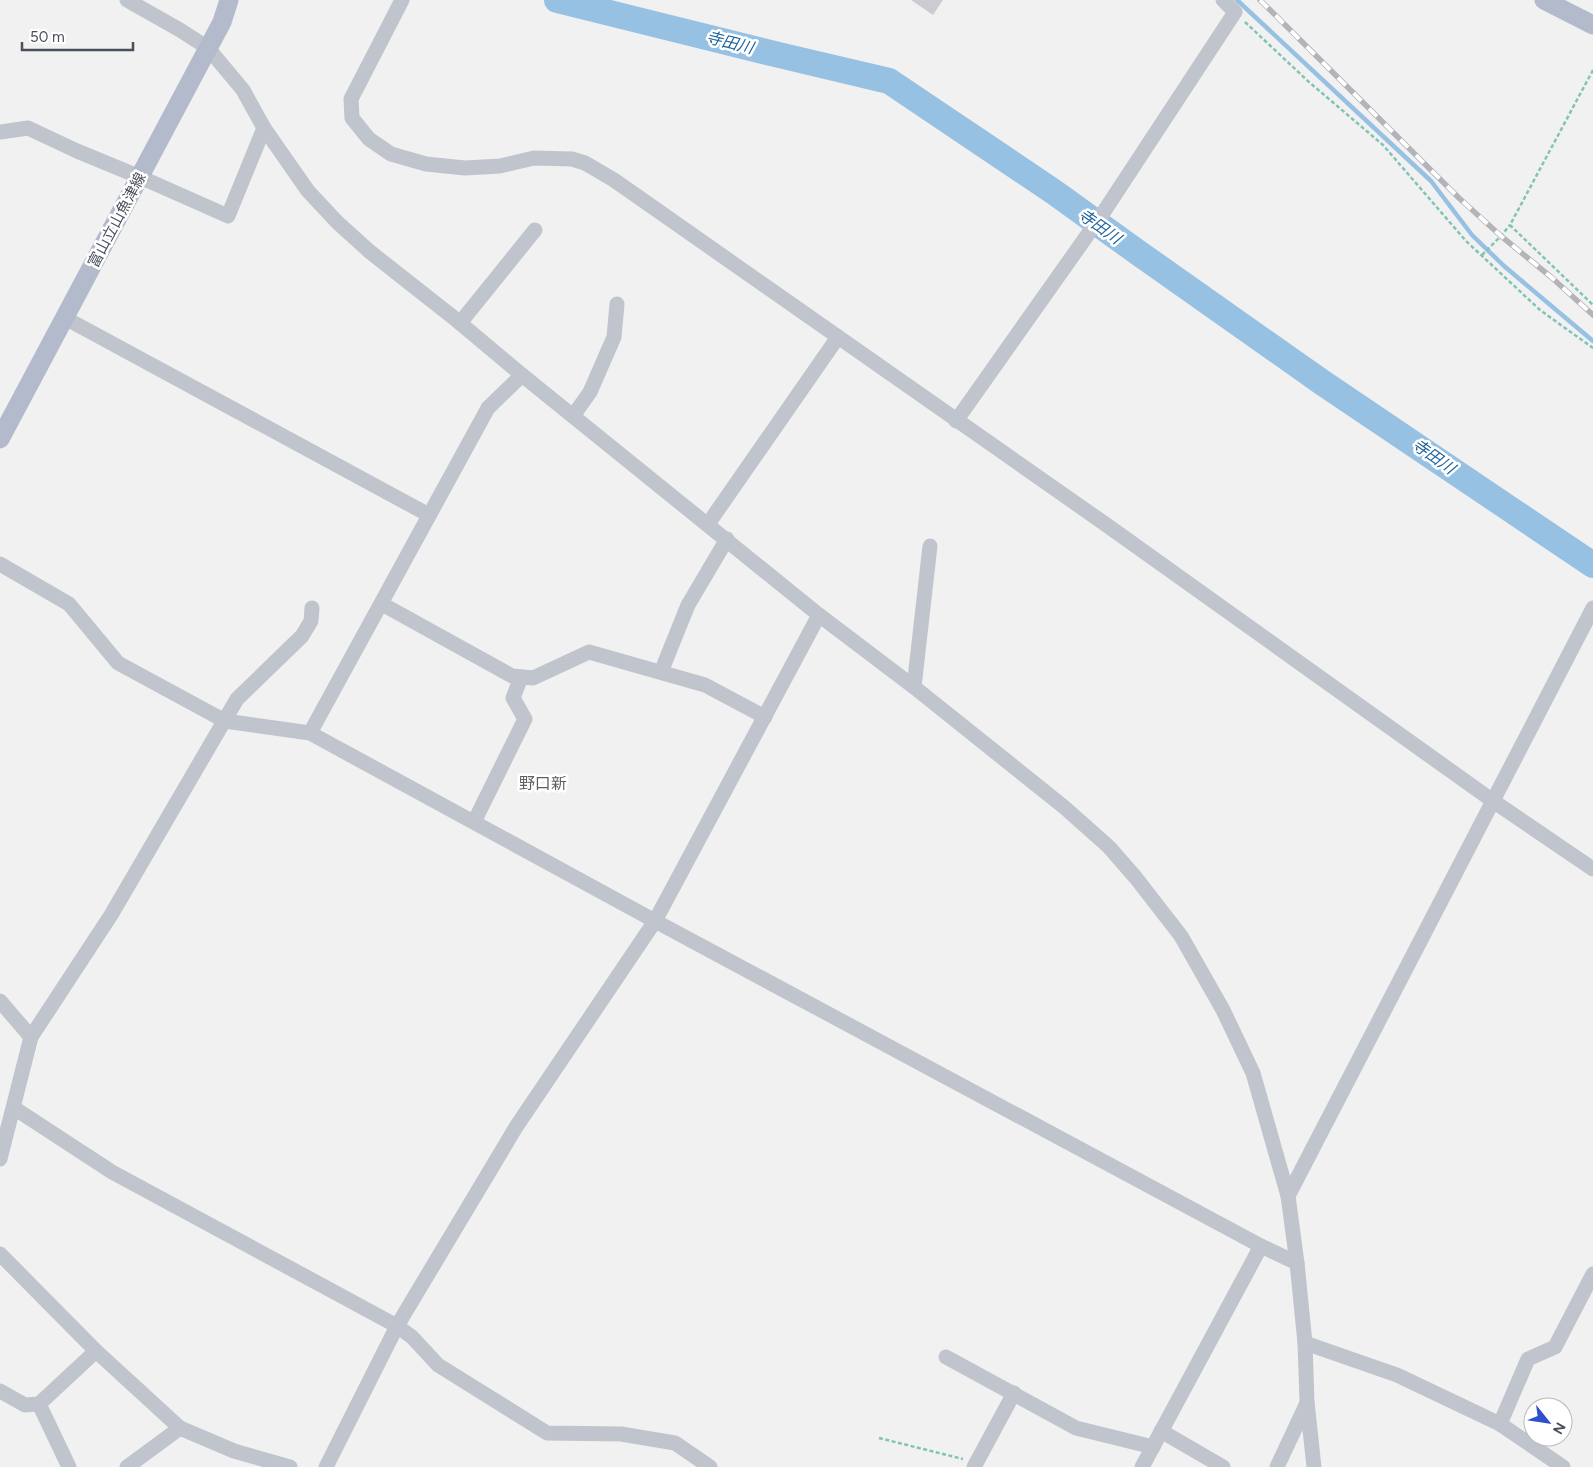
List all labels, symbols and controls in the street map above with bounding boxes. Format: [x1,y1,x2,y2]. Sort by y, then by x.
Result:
scale bar [22,20,134,52]
water label: 寺田川 [704,27,757,58]
text: 50 m [30,28,65,46]
street label: 富山立山魚津線 [84,169,150,271]
water label: 寺田川 [1075,205,1126,249]
water label: 寺田川 [1409,435,1460,479]
district label: 野口新 [519,774,567,793]
north arrow [1523,1397,1573,1447]
text: N [1549,1419,1569,1437]

